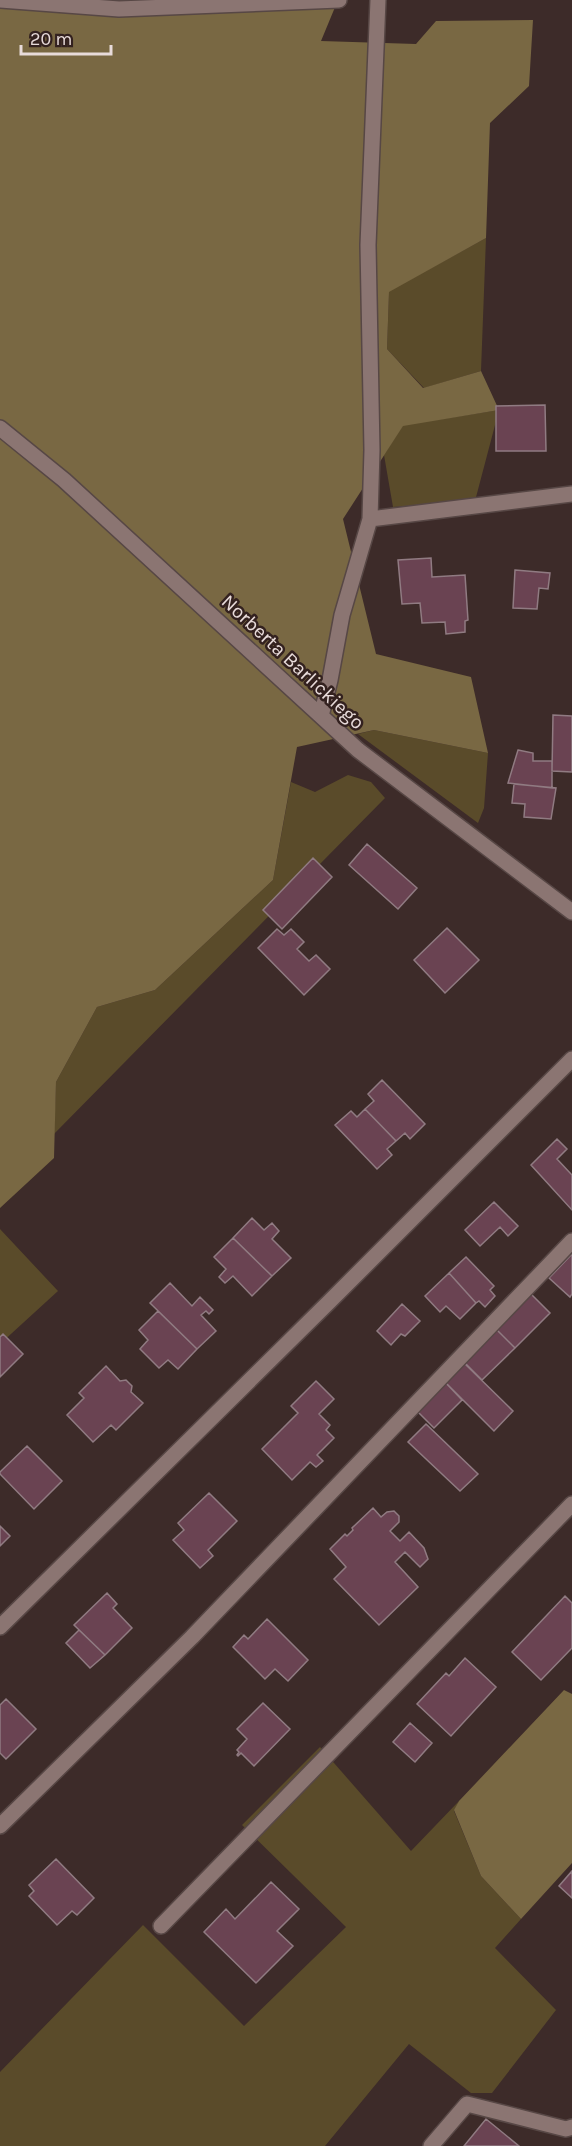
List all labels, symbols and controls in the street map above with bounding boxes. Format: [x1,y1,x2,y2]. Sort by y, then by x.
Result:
scale bar [21,18,111,56]
text: 20 m [30,28,72,50]
street label: Norberta Barlickiego [217,590,369,734]

